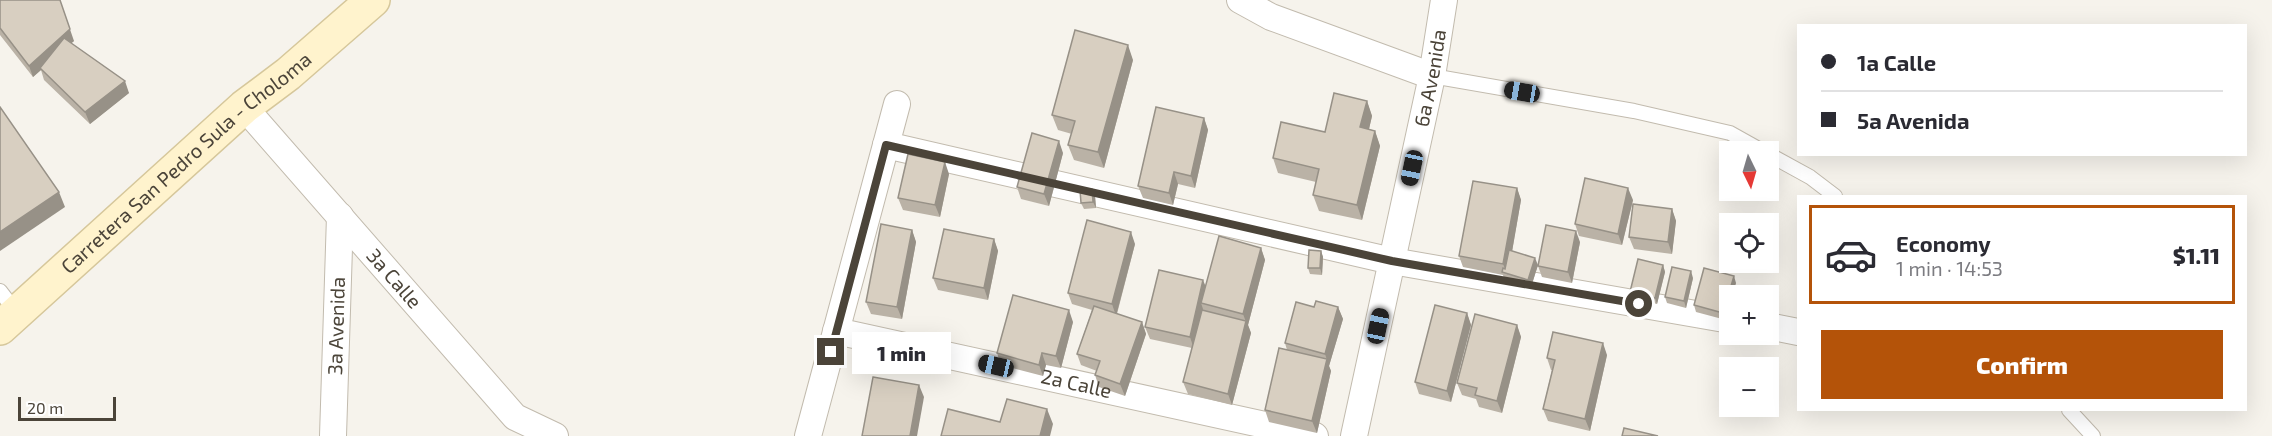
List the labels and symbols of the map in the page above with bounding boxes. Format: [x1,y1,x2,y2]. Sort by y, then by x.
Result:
street label: 6a Avenida [1408,28,1450,129]
street label: Carretera San Pedro Sula - Choloma [56,46,316,278]
car [1503,80,1541,104]
north arrow [1719,141,1779,201]
car [1399,149,1425,187]
street label: 3a Calle [362,243,427,313]
street label: 3a Avenida [322,276,349,376]
route start [1625,290,1652,317]
car [1365,307,1391,345]
callout: 1 min [852,331,951,373]
route end [817,338,844,365]
car [976,353,1016,379]
street label: 2a Calle [1039,363,1114,402]
scale bar [18,394,116,422]

